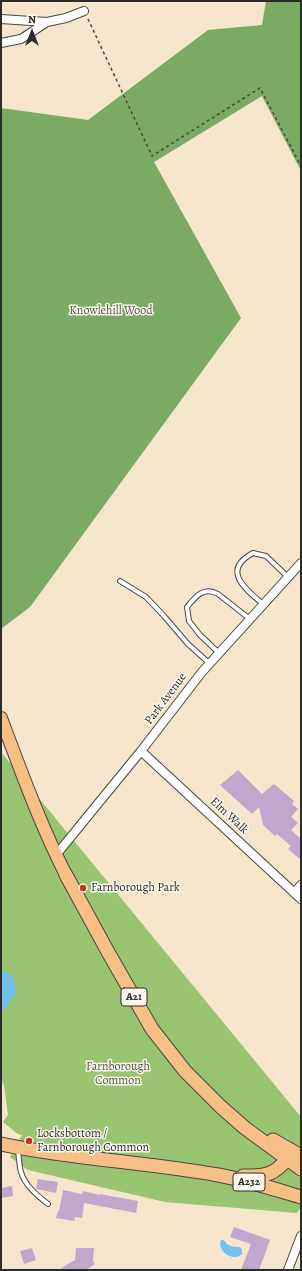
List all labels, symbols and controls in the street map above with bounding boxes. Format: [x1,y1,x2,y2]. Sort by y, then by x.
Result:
north arrow [12,12,52,52]
text: N [28,12,36,27]
park label: Knowlehill Wood [69,304,153,318]
street label: Park Avenue [142,670,190,728]
street label: Elm Walk [207,795,251,837]
place label: Farnborough Park [91,881,180,895]
marker: Farnborough Park [78,883,88,893]
road number: A21 [121,988,147,1006]
park label: Farnborough Common [86,1060,150,1088]
place label: Locksbottom / Farnborough Common [37,1127,149,1155]
marker: Locksbottom / Farnborough Common [24,1136,34,1146]
road number: A232 [233,1173,265,1191]

